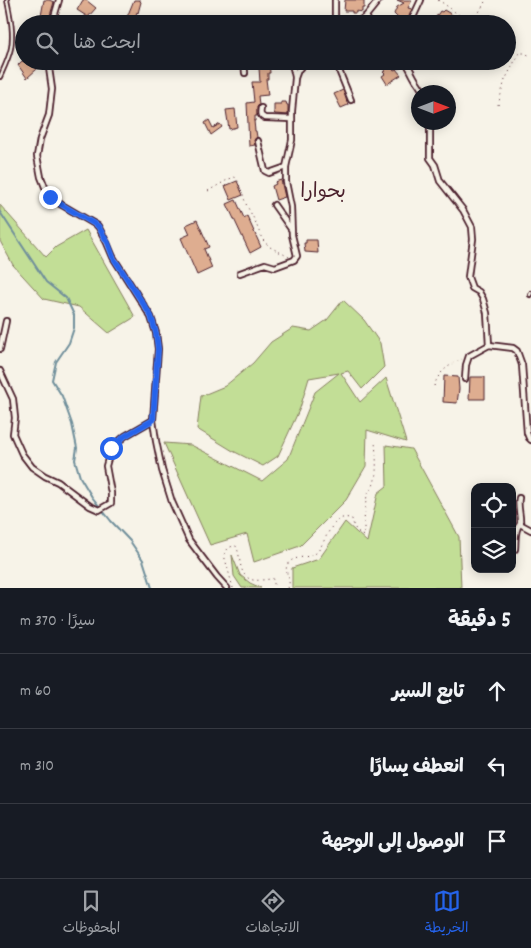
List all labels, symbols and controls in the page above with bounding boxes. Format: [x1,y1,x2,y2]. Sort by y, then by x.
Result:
search box [15,15,516,70]
icon: search [33,29,61,57]
text: ابحث هنا [73,31,141,58]
north arrow [411,85,456,130]
district label: بحوارا [300,179,346,207]
route end [39,186,62,209]
route start [100,437,123,460]
map controls [471,483,516,573]
button: locate [471,483,516,528]
button: layers [471,528,516,573]
text: 5 دقيقة [448,607,511,637]
text: سيرًا · 370 m [20,610,95,633]
icon: ahead [483,677,511,705]
text: 60 m [20,680,51,703]
text: تابع السير [392,680,464,707]
icon: left [483,752,511,780]
text: 310 m [20,755,54,778]
text: انعطف يسارًا [370,755,464,782]
icon: arrive [483,827,511,855]
text: الوصول إلى الوجهة [322,830,464,857]
tab: المحفوظات [63,887,120,940]
tab: الاتجاهات [245,887,300,940]
tab: الخريطة [425,887,468,940]

